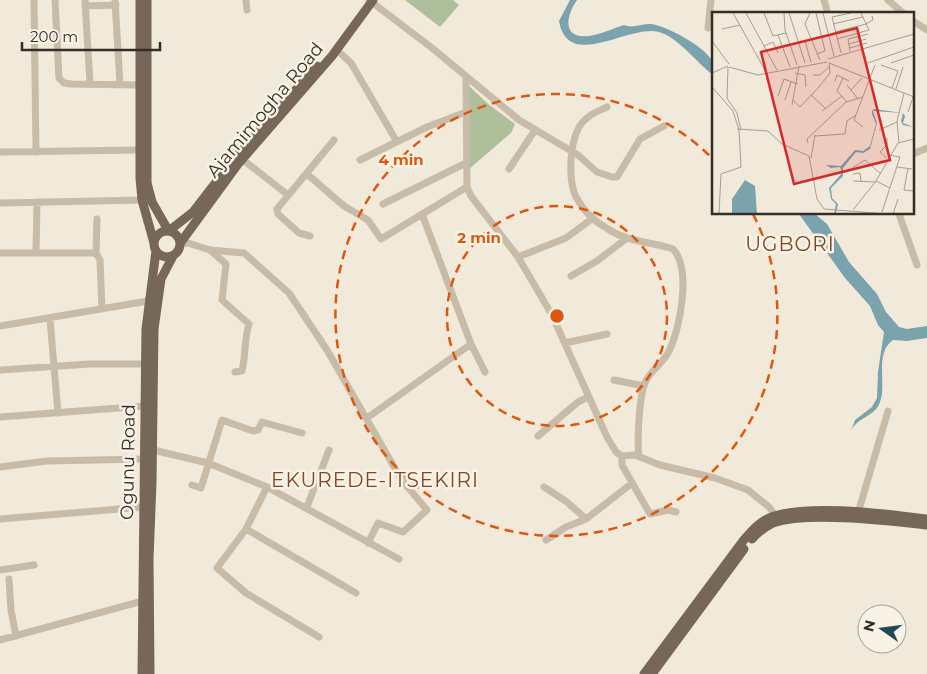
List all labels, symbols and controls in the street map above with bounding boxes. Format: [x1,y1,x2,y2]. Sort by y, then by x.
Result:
inset map [712,12,914,215]
scale bar [22,20,160,52]
text: 200 m [30,27,78,46]
street label: Ajamimogha Road [202,38,328,182]
text: 4 min [378,150,424,169]
text: 2 min [457,228,501,247]
district label: UGBORI [745,232,835,256]
centre of rings [548,307,566,325]
street label: Ogunu Road [116,404,140,520]
district label: EKUREDE-ITSEKIRI [271,468,479,492]
north arrow [857,604,907,654]
text: N [859,618,879,634]

